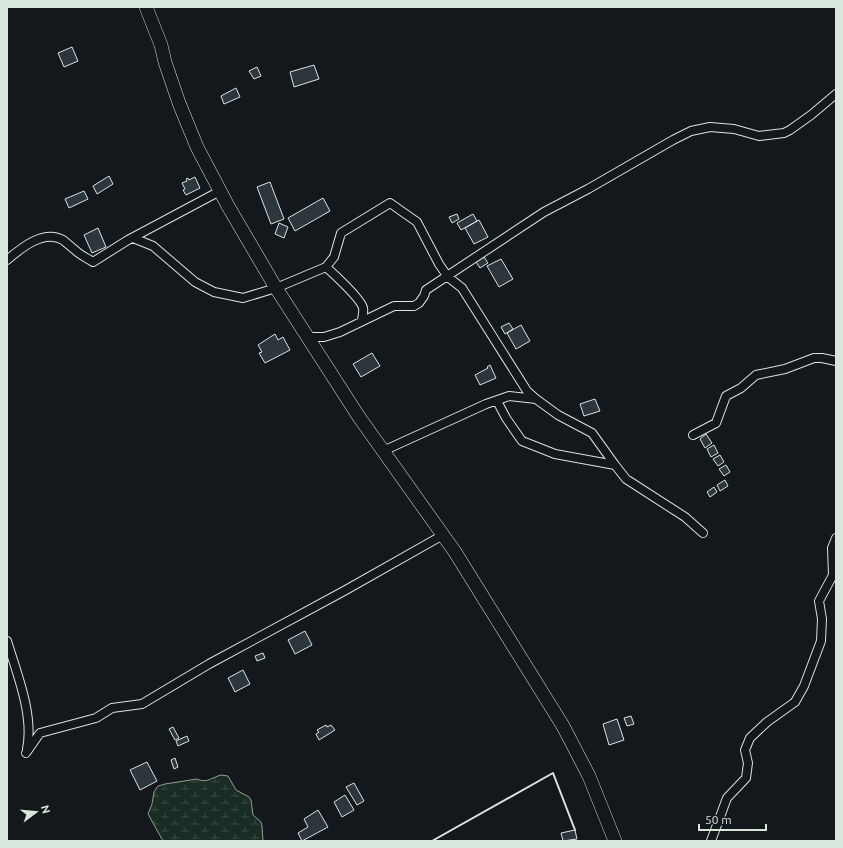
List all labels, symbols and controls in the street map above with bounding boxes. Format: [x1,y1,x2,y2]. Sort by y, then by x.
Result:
north arrow [16,792,56,832]
text: N [39,804,53,815]
scale bar [699,806,766,832]
text: 50 m [705,813,732,826]

